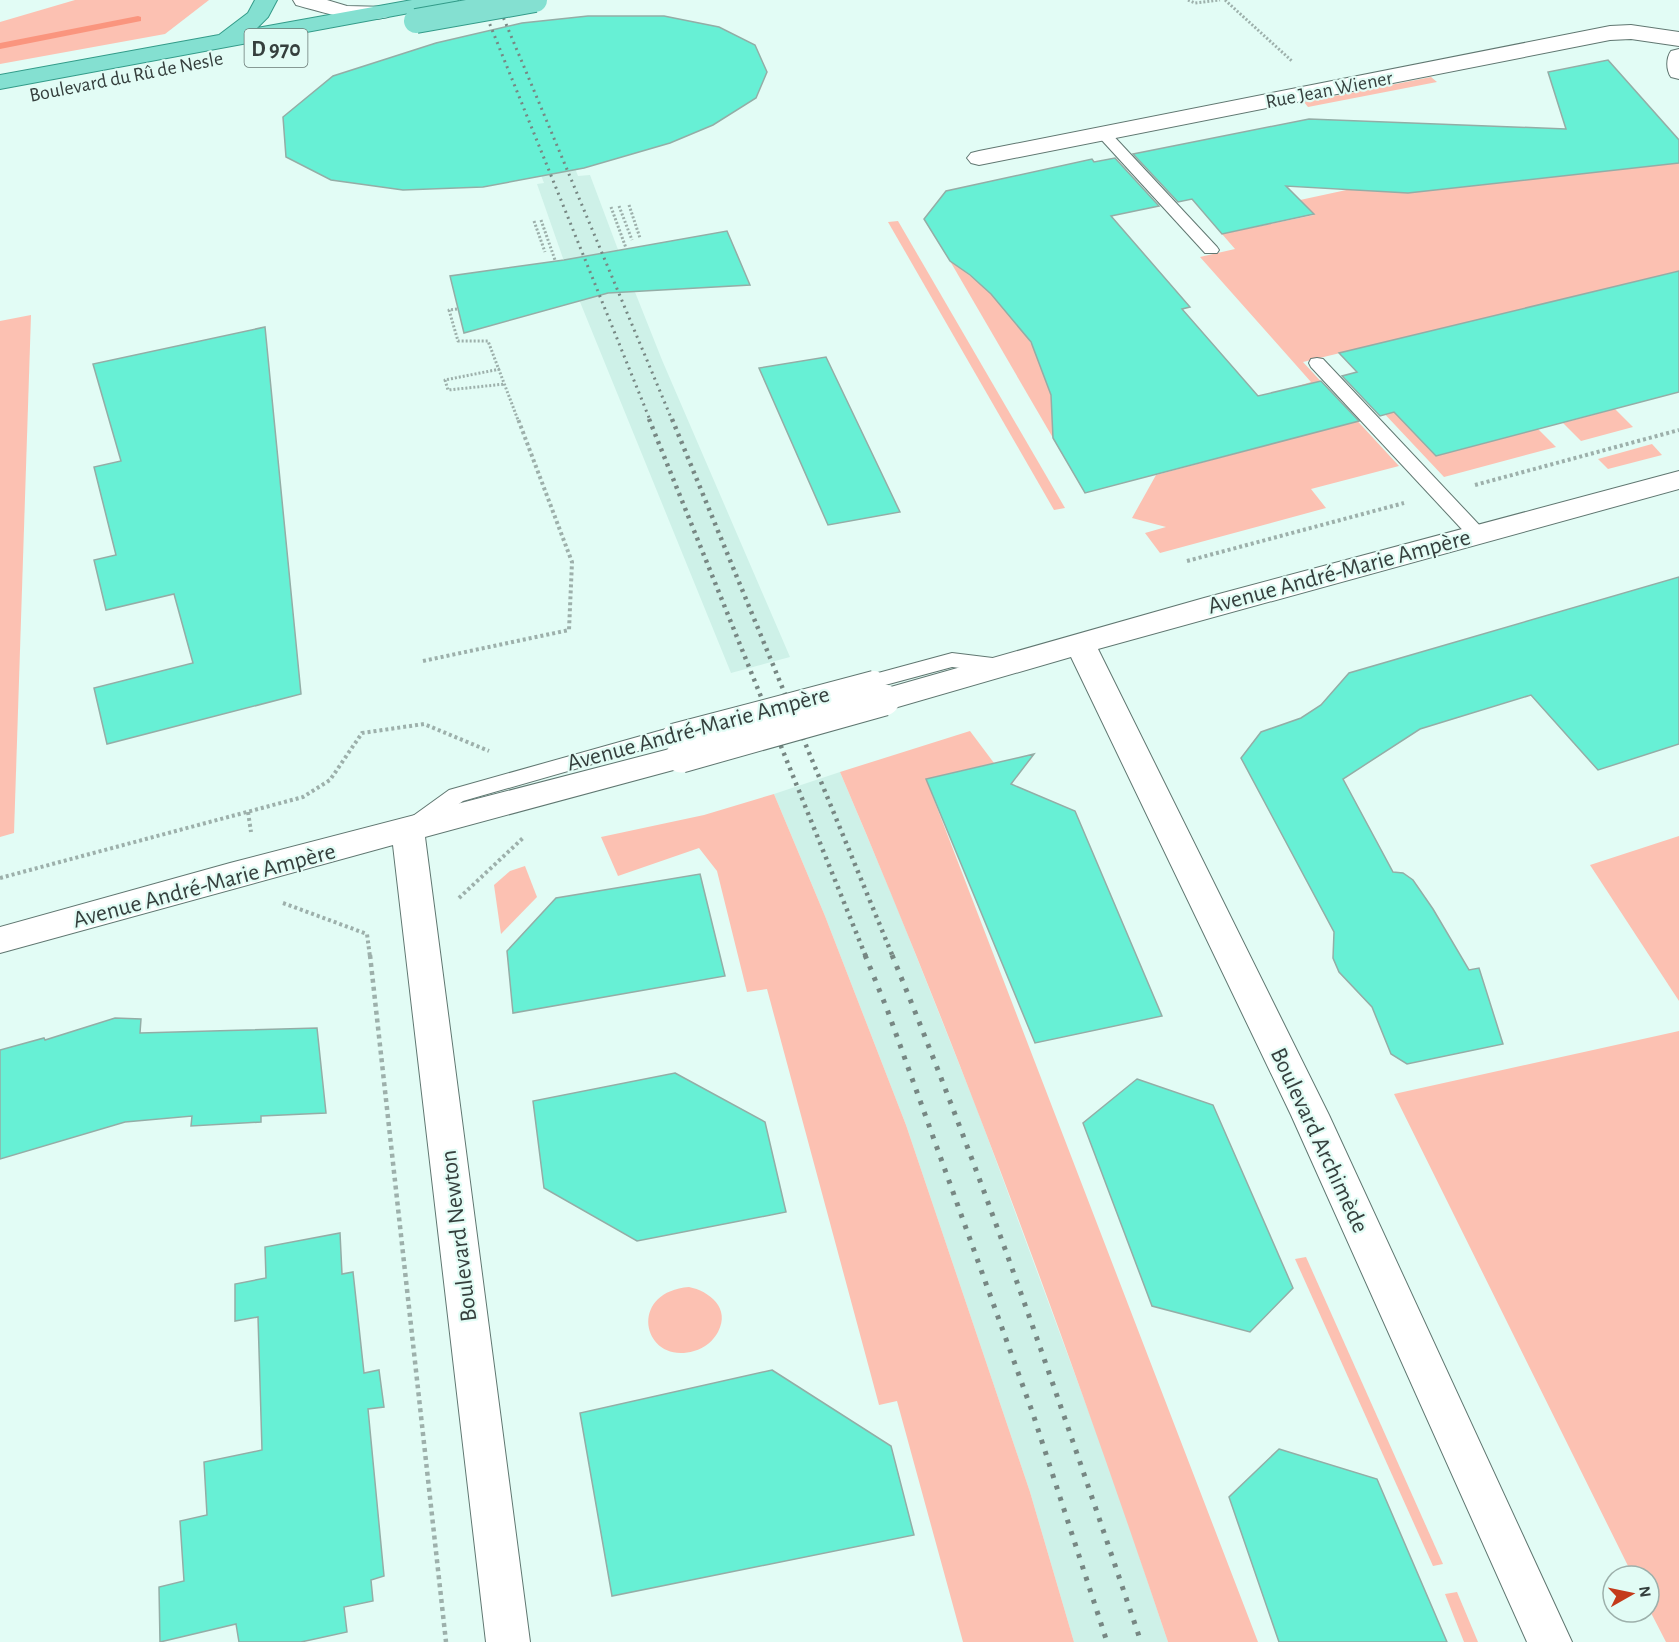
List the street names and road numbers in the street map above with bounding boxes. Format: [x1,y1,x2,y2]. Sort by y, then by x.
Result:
road number: D 970 [244,29,308,67]
street label: Boulevard du Rû de Nesle [28,48,225,106]
street label: Rue Jean Wiener [1264,68,1395,112]
street label: Avenue André-Marie Ampère [1205,525,1473,619]
street label: Avenue André-Marie Ampère [564,682,832,776]
street label: Avenue André-Marie Ampère [70,839,338,933]
street label: Boulevard Archimède [1266,1044,1372,1237]
street label: Boulevard Newton [437,1149,481,1323]

